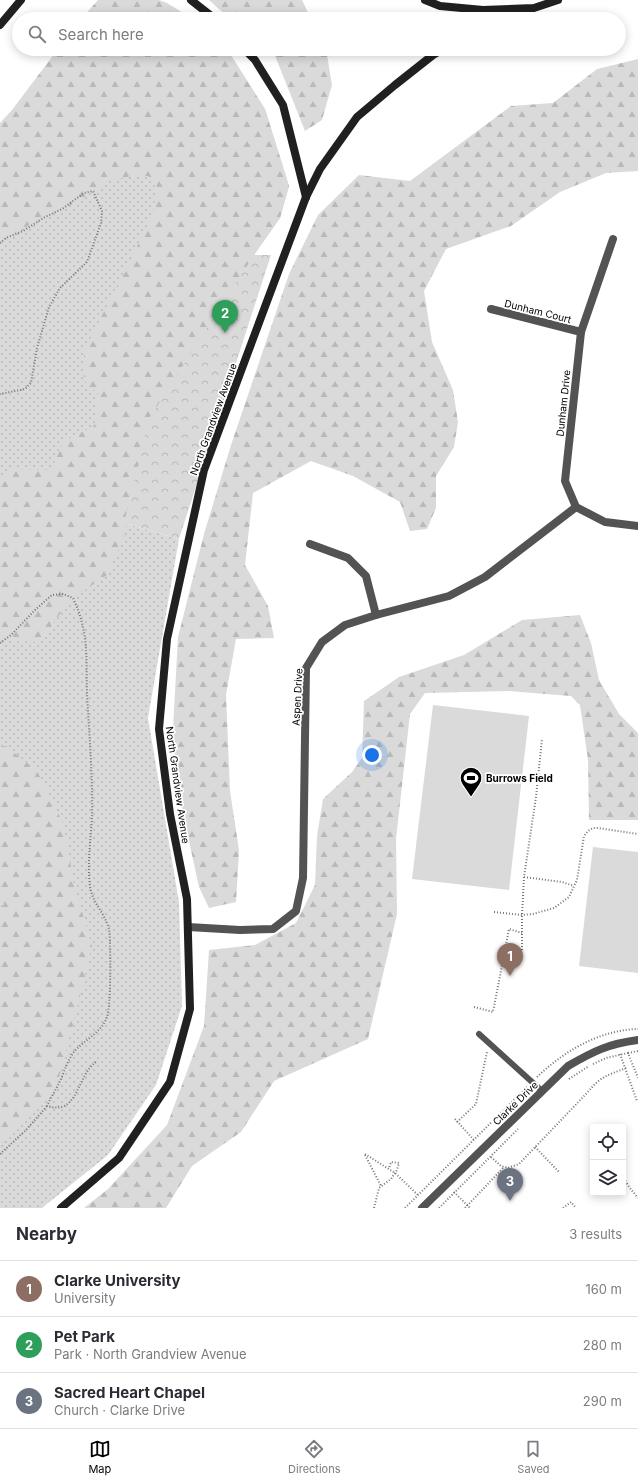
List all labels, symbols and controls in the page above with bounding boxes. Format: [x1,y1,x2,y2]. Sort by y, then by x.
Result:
search box [12,12,626,56]
icon: search [26,23,48,45]
text: Search here [58,25,144,44]
street label: Dunham Court [503,297,573,325]
pin: 2 [212,300,238,333]
street label: North Grandview Avenue [187,361,239,477]
street label: Dunham Drive [554,369,572,437]
street label: Aspen Drive [289,668,305,726]
street label: North Grandview Avenue [164,726,192,845]
your location [362,745,382,765]
sports icon: Burrows Field [458,765,484,798]
place label: Burrows Field [486,772,553,784]
pin: 1 [497,943,523,976]
street label: Clarke Drive [490,1078,540,1127]
map controls [590,1124,626,1196]
button: locate [590,1124,626,1160]
button: layers [590,1160,626,1196]
pin: 3 [497,1168,523,1201]
text: Nearby [16,1224,77,1244]
text: 3 results [569,1226,622,1242]
text: Clarke University [54,1271,181,1290]
text: 1 [26,1281,32,1297]
text: 160 m [585,1281,622,1297]
text: University [54,1290,116,1306]
text: Pet Park [54,1327,115,1346]
text: 2 [25,1337,33,1353]
text: 280 m [583,1337,622,1353]
text: Park · North Grandview Avenue [54,1346,247,1362]
text: Sacred Heart Chapel [54,1383,205,1402]
text: 3 [25,1393,33,1409]
text: 290 m [583,1393,622,1409]
text: Church · Clarke Drive [54,1402,185,1418]
tab: Map [88,1438,111,1476]
tab: Directions [288,1438,341,1476]
tab: Saved [517,1438,550,1476]

